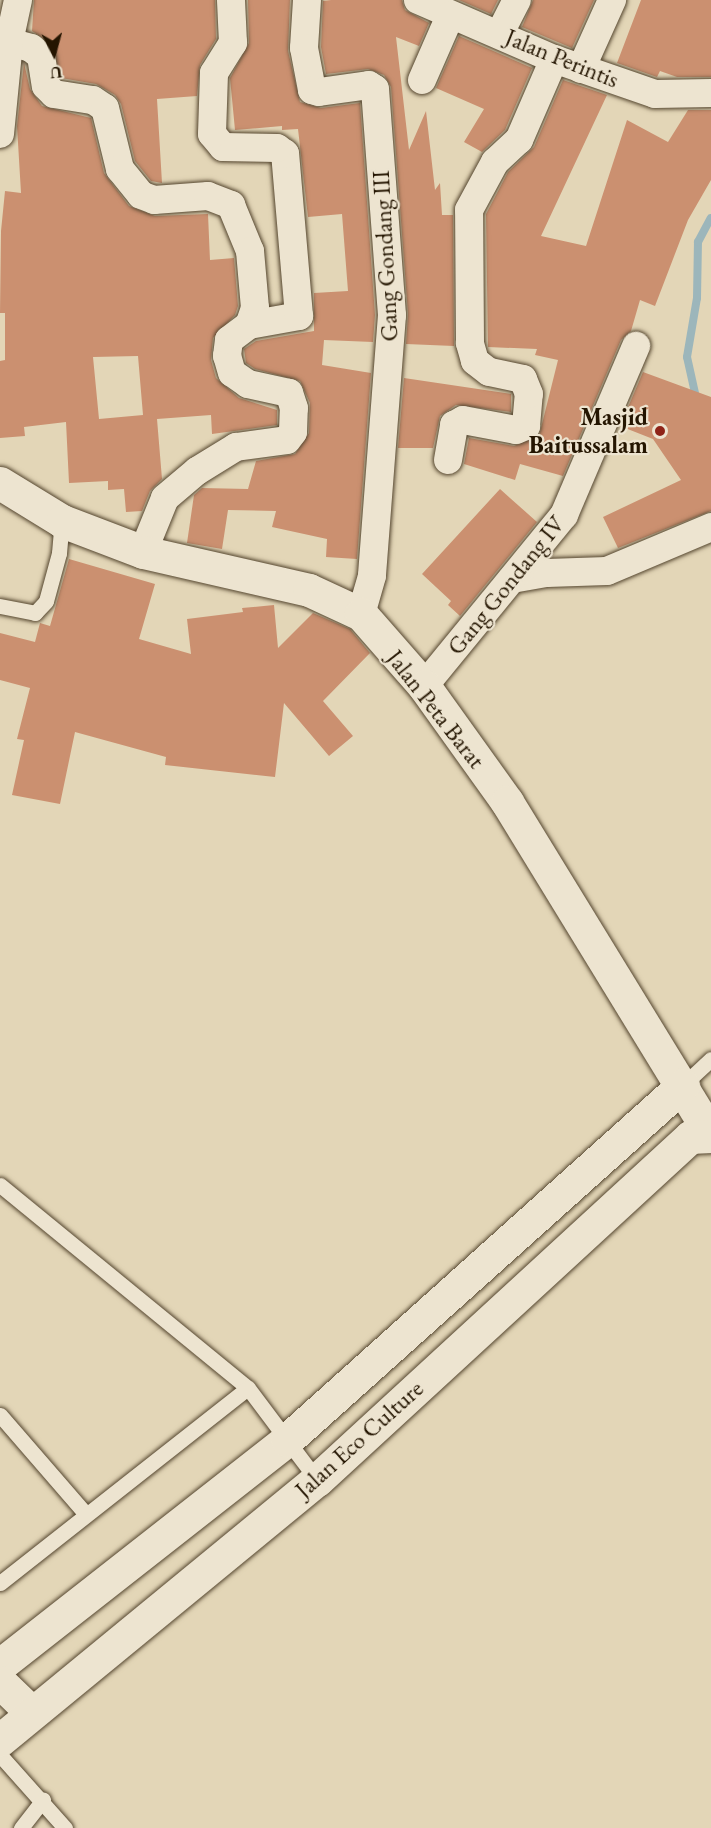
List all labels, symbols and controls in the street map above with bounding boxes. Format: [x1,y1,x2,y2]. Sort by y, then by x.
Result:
street label: Jalan Perintis [501,22,623,94]
north arrow [24,24,84,84]
text: U [49,61,63,83]
street label: Gang Gondang III [366,170,404,342]
place label: Masjid Baitussalam [529,403,648,459]
marker: Masjid Baitussalam [653,424,667,438]
street label: Gang Gondang IV [441,510,571,660]
street label: Jalan Peta Barat [381,644,491,774]
street label: Jalan Eco Culture [289,1374,429,1504]

